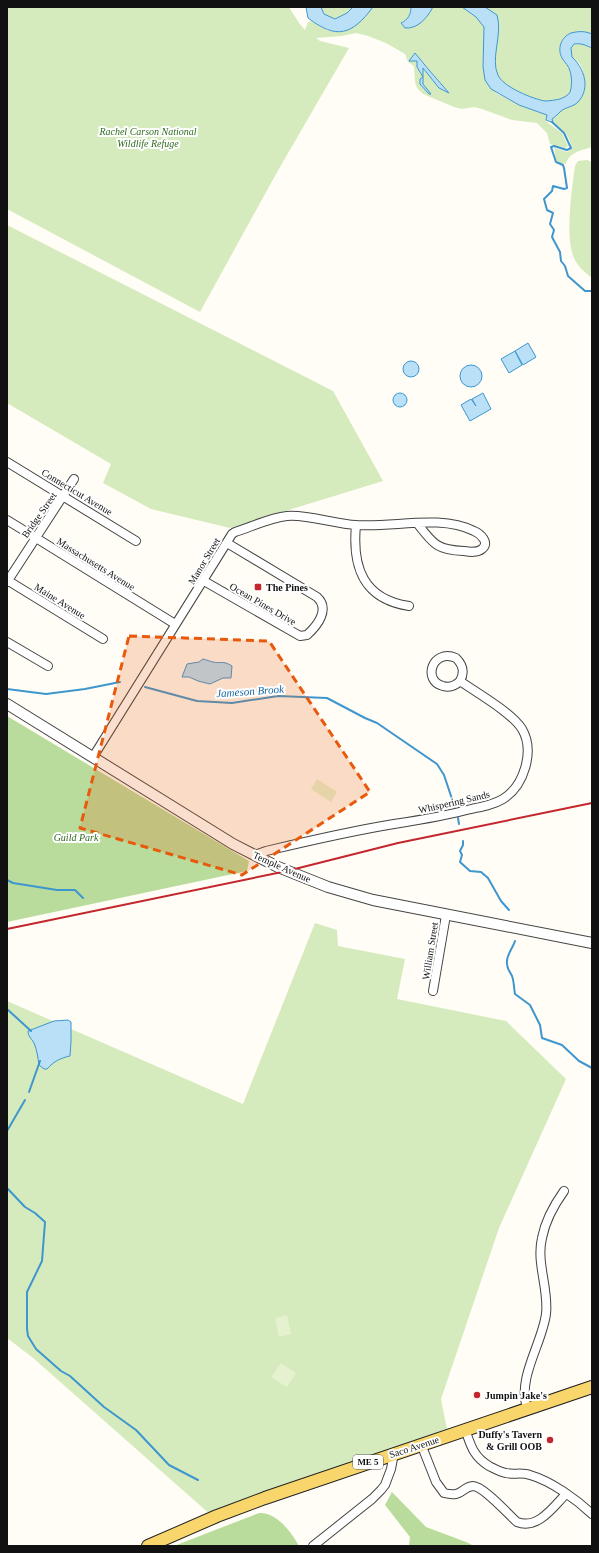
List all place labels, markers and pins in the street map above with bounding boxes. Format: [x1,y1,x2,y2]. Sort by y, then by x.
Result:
marker: The Pines [253,582,263,592]
place label: The Pines [266,582,308,593]
marker: Jumpin Jake's [472,1390,482,1400]
place label: Jumpin Jake's [485,1390,547,1401]
place label: Duffy's Tavern & Grill OOB [478,1429,542,1452]
marker: Duffy's Tavern & Grill OOB [545,1435,555,1445]

